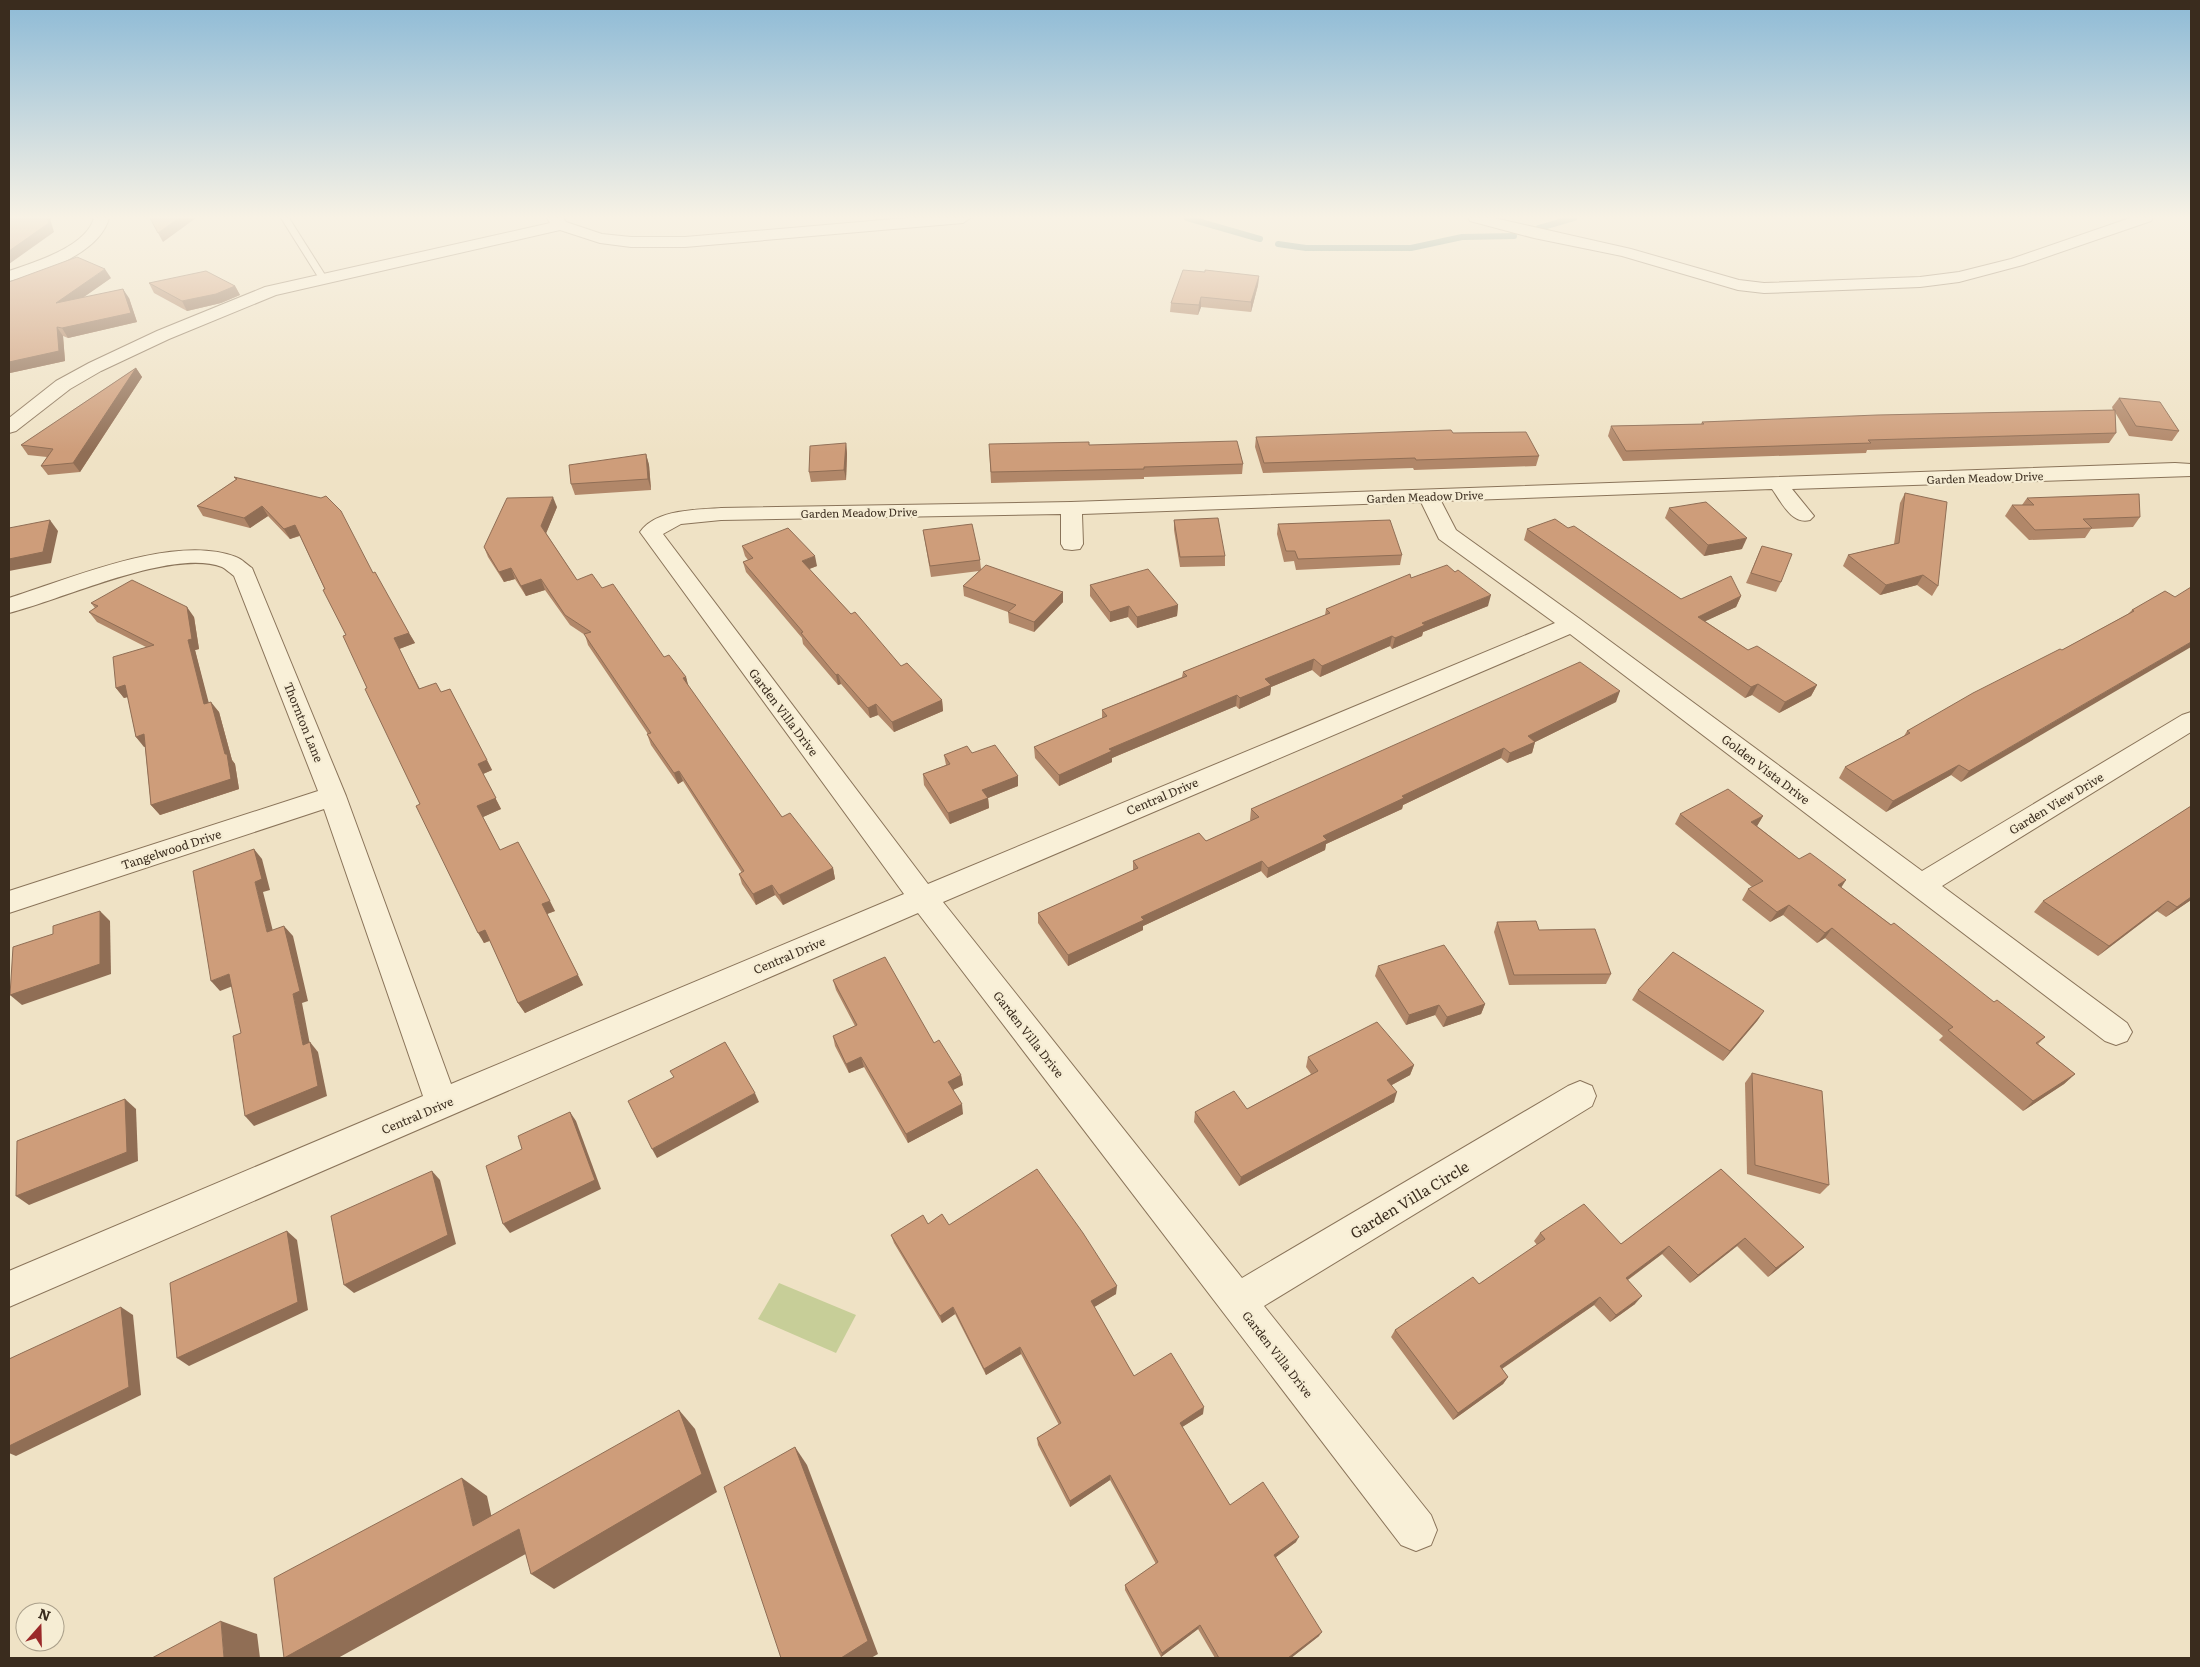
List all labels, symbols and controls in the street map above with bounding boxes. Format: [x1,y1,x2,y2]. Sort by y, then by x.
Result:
street label: Garden Meadow Drive [1926,467,2044,487]
street label: Garden Meadow Drive [1366,486,1484,506]
street label: Garden Meadow Drive [800,503,918,521]
street label: Garden Villa Drive [745,664,823,760]
street label: Thornton Lane [280,679,328,765]
street label: Golden Vista Drive [1718,730,1814,808]
street label: Garden View Drive [2005,768,2107,838]
street label: Central Drive [1123,773,1201,819]
street label: Tangelwood Drive [119,824,223,874]
street label: Central Drive [750,932,828,978]
street label: Garden Villa Drive [989,987,1069,1081]
street label: Central Drive [378,1092,456,1138]
street label: Garden Villa Circle [1345,1154,1473,1244]
street label: Garden Villa Drive [1238,1307,1318,1401]
north arrow [15,1602,65,1652]
text: N [36,1602,54,1625]

